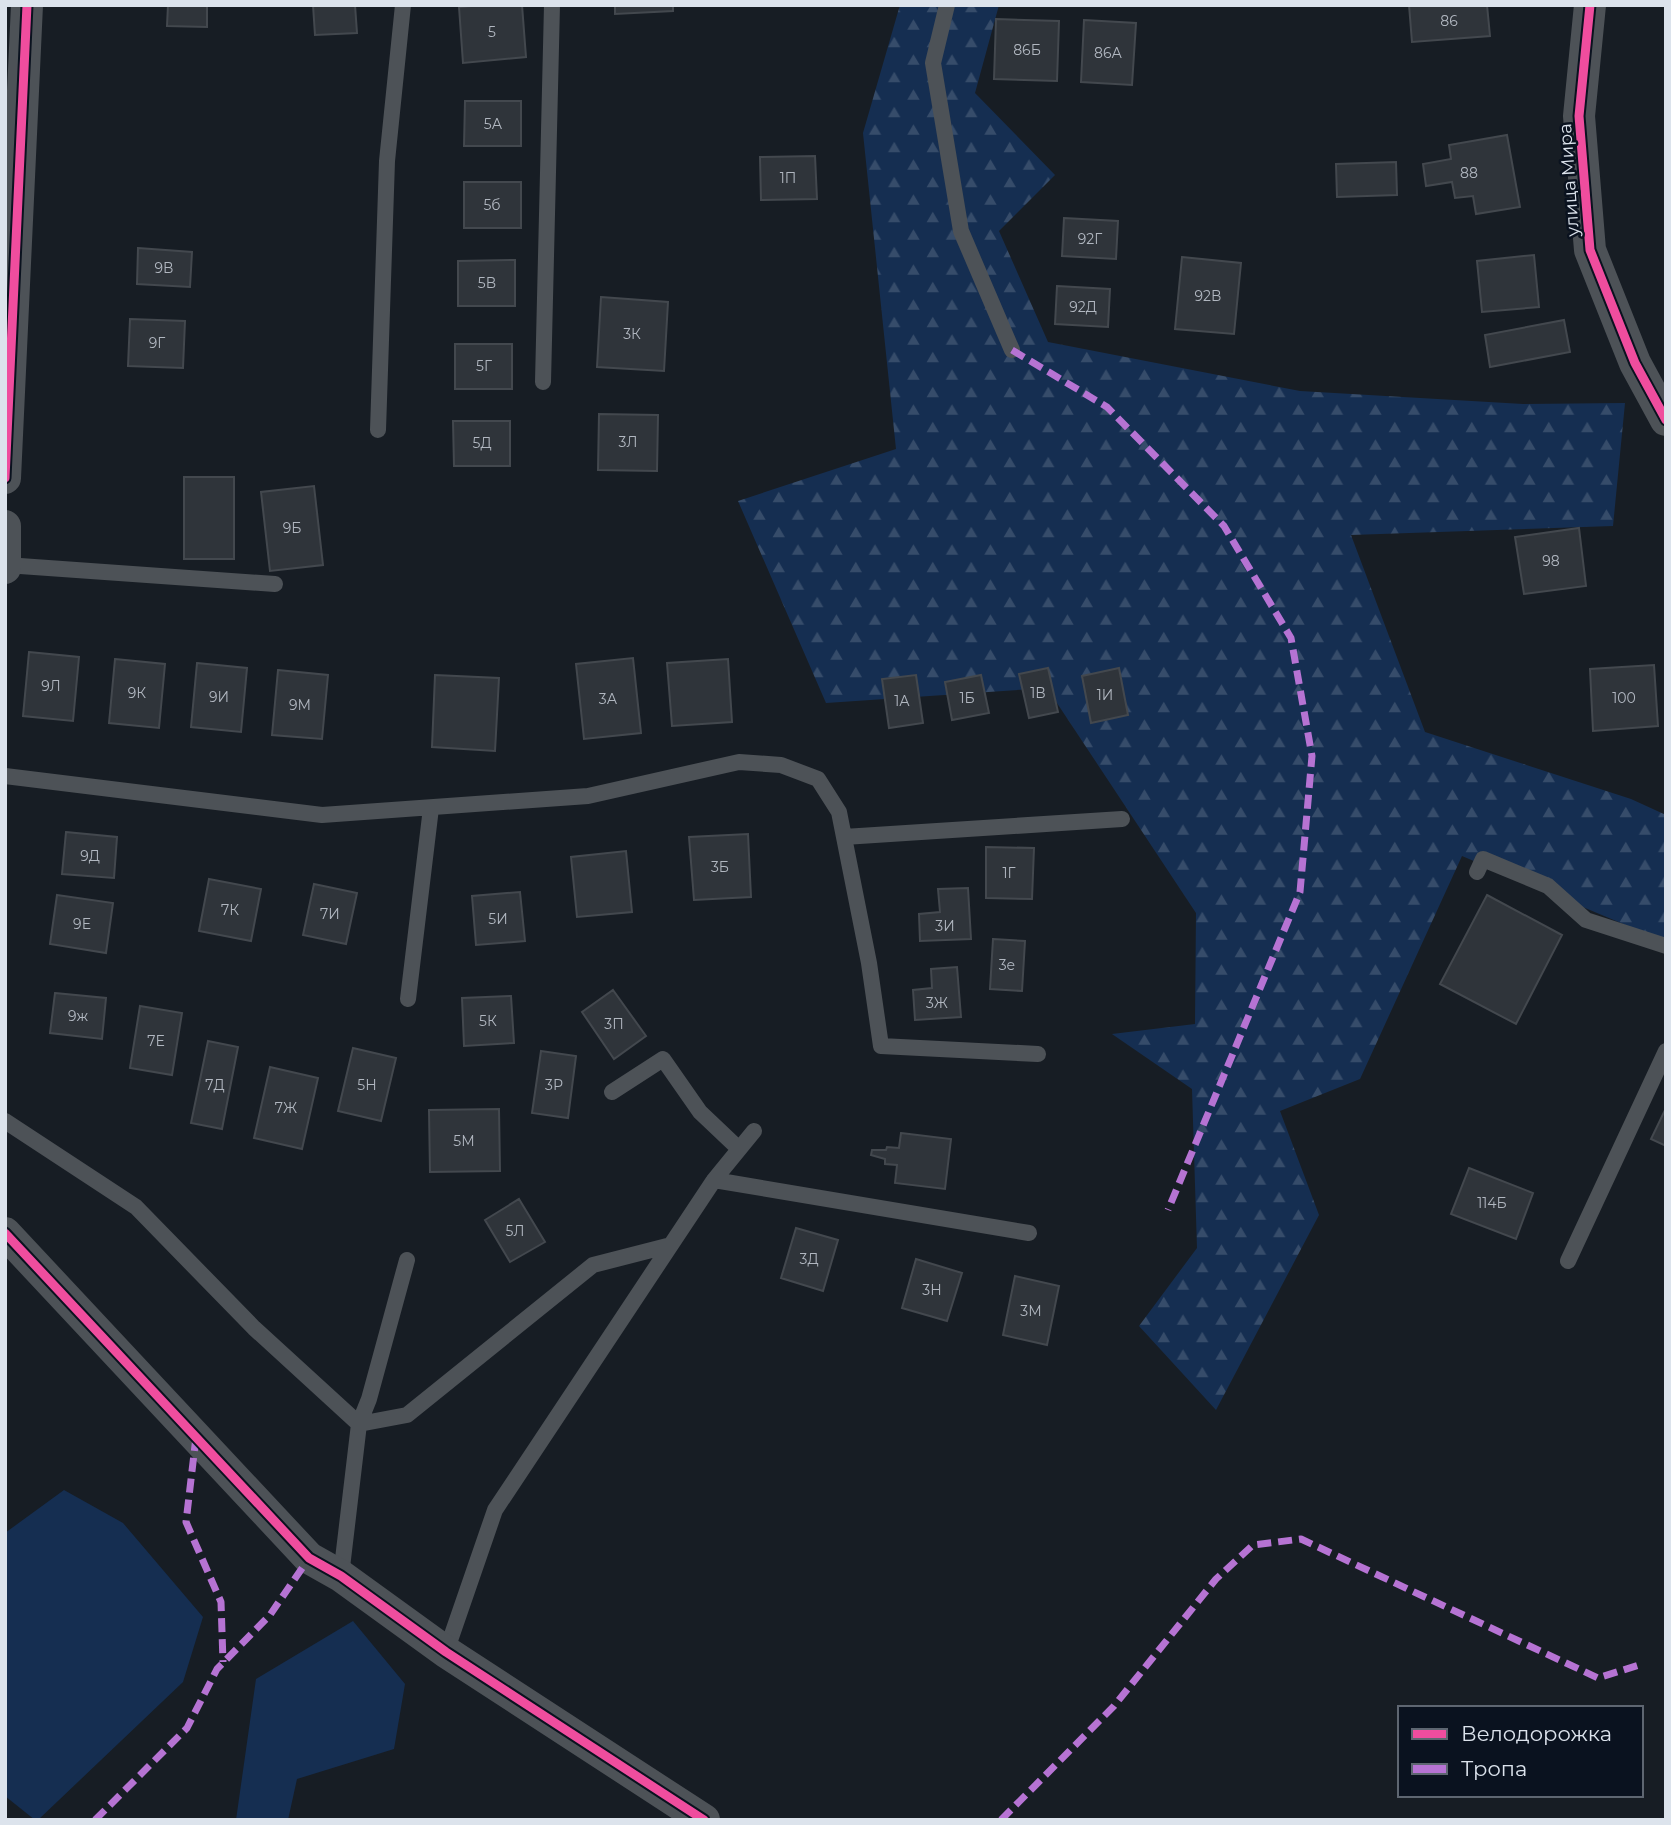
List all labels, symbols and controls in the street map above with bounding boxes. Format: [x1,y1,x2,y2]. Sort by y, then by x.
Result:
house number: 86 [1440,12,1458,30]
house number: 5 [488,23,496,41]
house number: 86Б [1013,41,1041,59]
house number: 86А [1094,44,1123,62]
house number: 5А [484,115,503,133]
street label: улица Мира [1554,123,1584,238]
house number: 88 [1460,164,1478,182]
house number: 1П [780,169,796,187]
house number: 5б [483,196,501,214]
house number: 92Г [1078,230,1102,248]
house number: 9В [154,259,174,277]
house number: 5В [478,274,496,292]
house number: 92В [1195,287,1221,305]
house number: 92Д [1069,298,1097,316]
house number: 3К [623,325,641,343]
house number: 9Г [149,334,165,352]
house number: 5Г [476,357,492,375]
house number: 3Л [619,433,637,451]
house number: 5Д [472,434,492,452]
house number: 9Б [283,519,301,537]
house number: 98 [1542,552,1560,570]
house number: 9Л [41,677,61,695]
house number: 9К [128,684,146,702]
house number: 1В [1030,684,1046,702]
house number: 1И [1097,686,1113,704]
house number: 9И [209,688,229,706]
house number: 1Б [959,689,975,707]
house number: 100 [1612,689,1636,707]
house number: 3А [599,690,618,708]
house number: 1А [894,692,910,710]
house number: 9М [289,696,311,714]
house number: 9Д [80,847,100,865]
house number: 3Б [711,858,729,876]
house number: 1Г [1002,864,1016,882]
house number: 7К [221,901,239,919]
house number: 7И [320,905,340,923]
house number: 5И [488,910,508,928]
house number: 9Е [73,915,91,933]
house number: 3И [935,917,955,935]
house number: 3е [999,956,1015,974]
house number: 3Ж [926,994,948,1012]
house number: 9ж [68,1007,88,1025]
house number: 5К [479,1012,497,1030]
house number: 3П [604,1015,624,1033]
house number: 7Е [147,1032,165,1050]
house number: 7Д [205,1076,225,1094]
house number: 5Н [357,1076,377,1094]
house number: 3Р [545,1076,563,1094]
house number: 7Ж [275,1099,297,1117]
house number: 5М [453,1132,475,1150]
house number: 114Б [1477,1194,1507,1212]
house number: 5Л [506,1222,524,1240]
house number: 3Д [799,1250,819,1268]
house number: 3Н [922,1281,942,1299]
house number: 3М [1020,1302,1042,1320]
legend [1398,1706,1643,1797]
text: Велодорожка [1461,1721,1612,1746]
text: Тропа [1461,1756,1527,1781]

